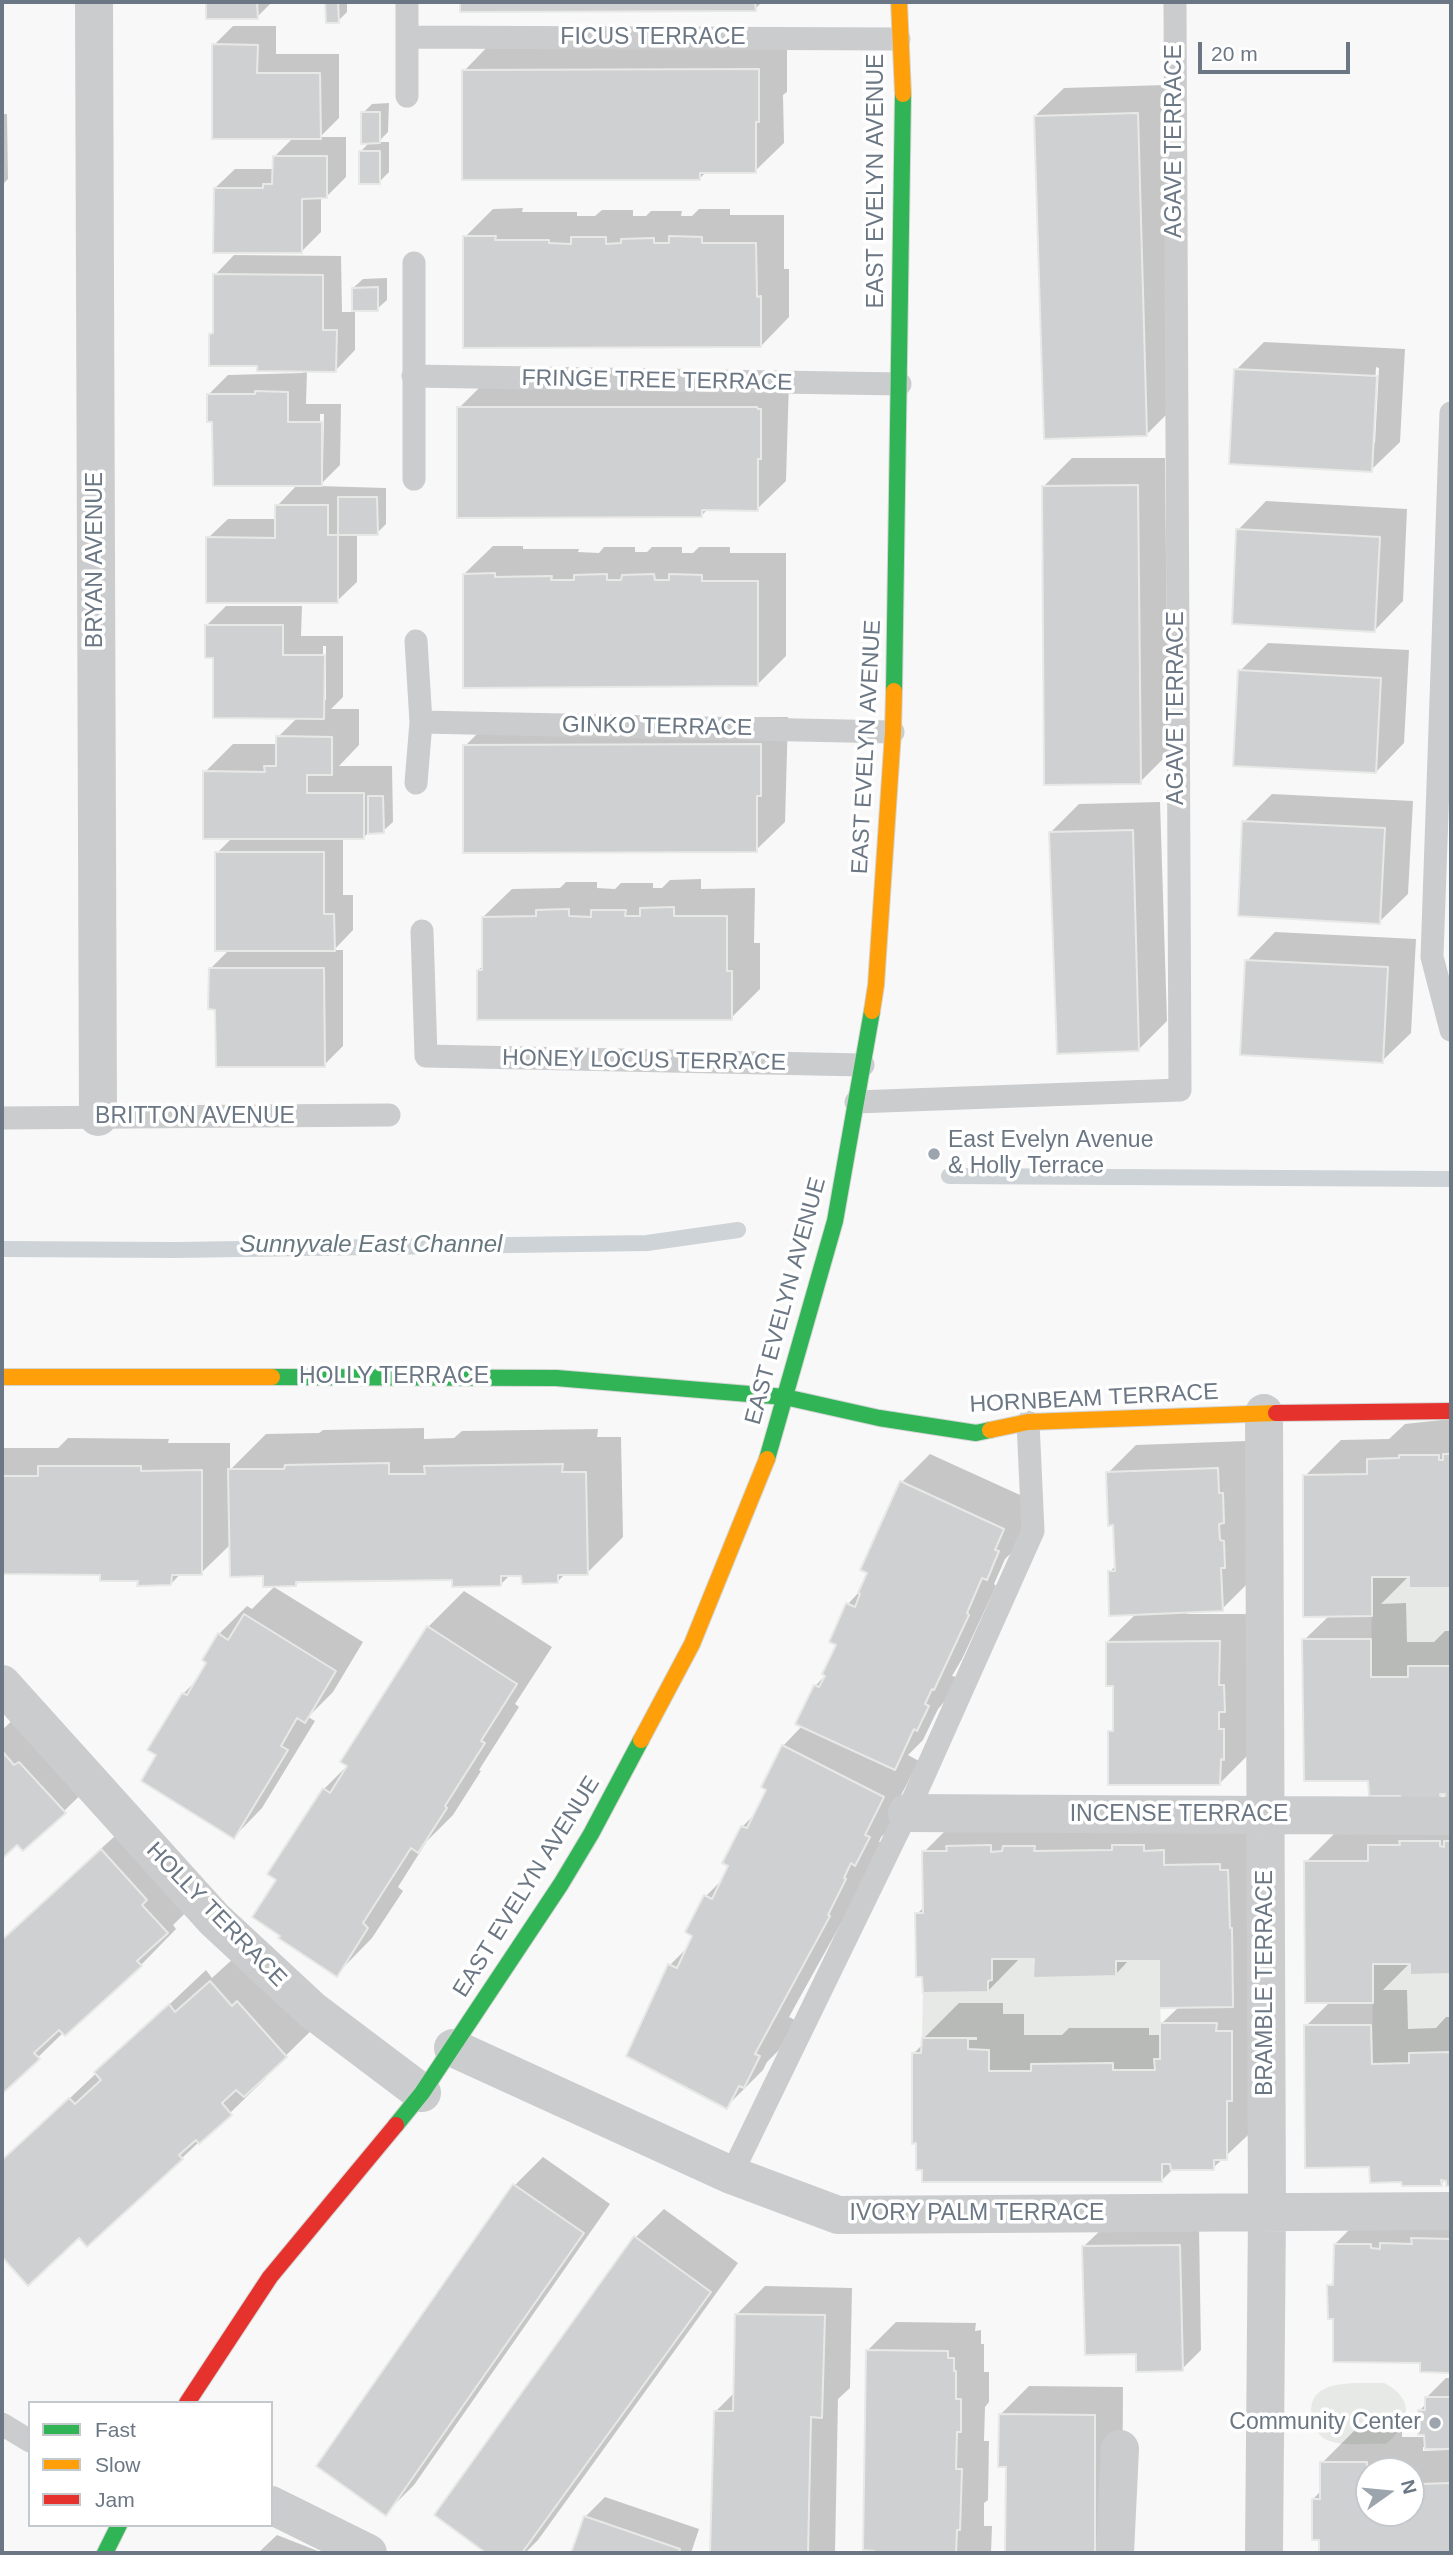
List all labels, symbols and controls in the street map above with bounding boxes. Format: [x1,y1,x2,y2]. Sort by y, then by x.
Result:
street label: FICUS TERRACE [560,24,746,52]
scale bar [1201,28,1353,72]
text: 20 m [1211,42,1258,65]
street label: AGAVE TERRACE [1161,44,1189,238]
street label: EAST EVELYN AVENUE [863,54,891,308]
street label: FRINGE TREE TERRACE [521,365,793,397]
street label: BRYAN AVENUE [82,472,110,648]
street label: AGAVE TERRACE [1163,611,1191,805]
street label: EAST EVELYN AVENUE [847,619,887,875]
street label: GINKO TERRACE [562,712,752,742]
street label: HONEY LOCUS TERRACE [502,1045,786,1077]
street label: BRITTON AVENUE [95,1103,295,1131]
place label: East Evelyn Avenue & Holly Terrace [948,1127,1153,1181]
marker: East Evelyn Avenue & Holly Terrace [926,1146,942,1162]
street label: EAST EVELYN AVENUE [740,1174,832,1428]
water label: Sunnyvale East Channel [240,1231,502,1259]
street label: HOLLY TERRACE [299,1363,489,1391]
street label: HORNBEAM TERRACE [969,1379,1219,1419]
street label: EAST EVELYN AVENUE [448,1772,606,2002]
street label: INCENSE TERRACE [1070,1801,1288,1829]
street label: HOLLY TERRACE [140,1837,292,1993]
street label: BRAMBLE TERRACE [1252,1870,1280,2096]
street label: IVORY PALM TERRACE [850,2200,1104,2228]
legend [28,2401,273,2527]
place label: Community Center [1229,2409,1421,2437]
marker: Community Center [1427,2415,1443,2431]
text: Fast [95,2418,136,2441]
text: Slow [95,2453,141,2476]
north arrow [1355,2457,1425,2527]
text: N [1397,2478,1421,2496]
text: Jam [95,2488,135,2511]

